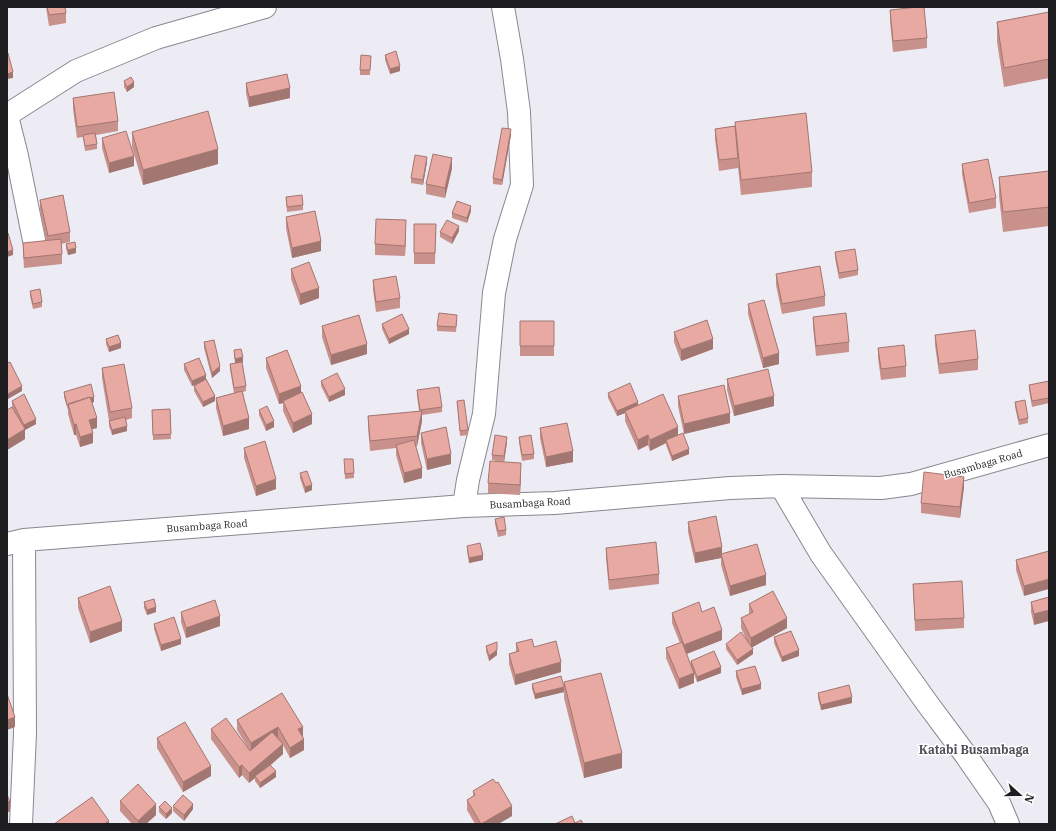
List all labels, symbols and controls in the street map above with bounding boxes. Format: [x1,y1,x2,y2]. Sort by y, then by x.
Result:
street label: Busambaga Road [942,447,1024,481]
street label: Busambaga Road [489,494,571,512]
street label: Busambaga Road [166,517,248,535]
district label: Katabi Busambaga [919,742,1029,757]
north arrow [1000,775,1040,815]
text: N [1021,792,1037,805]

